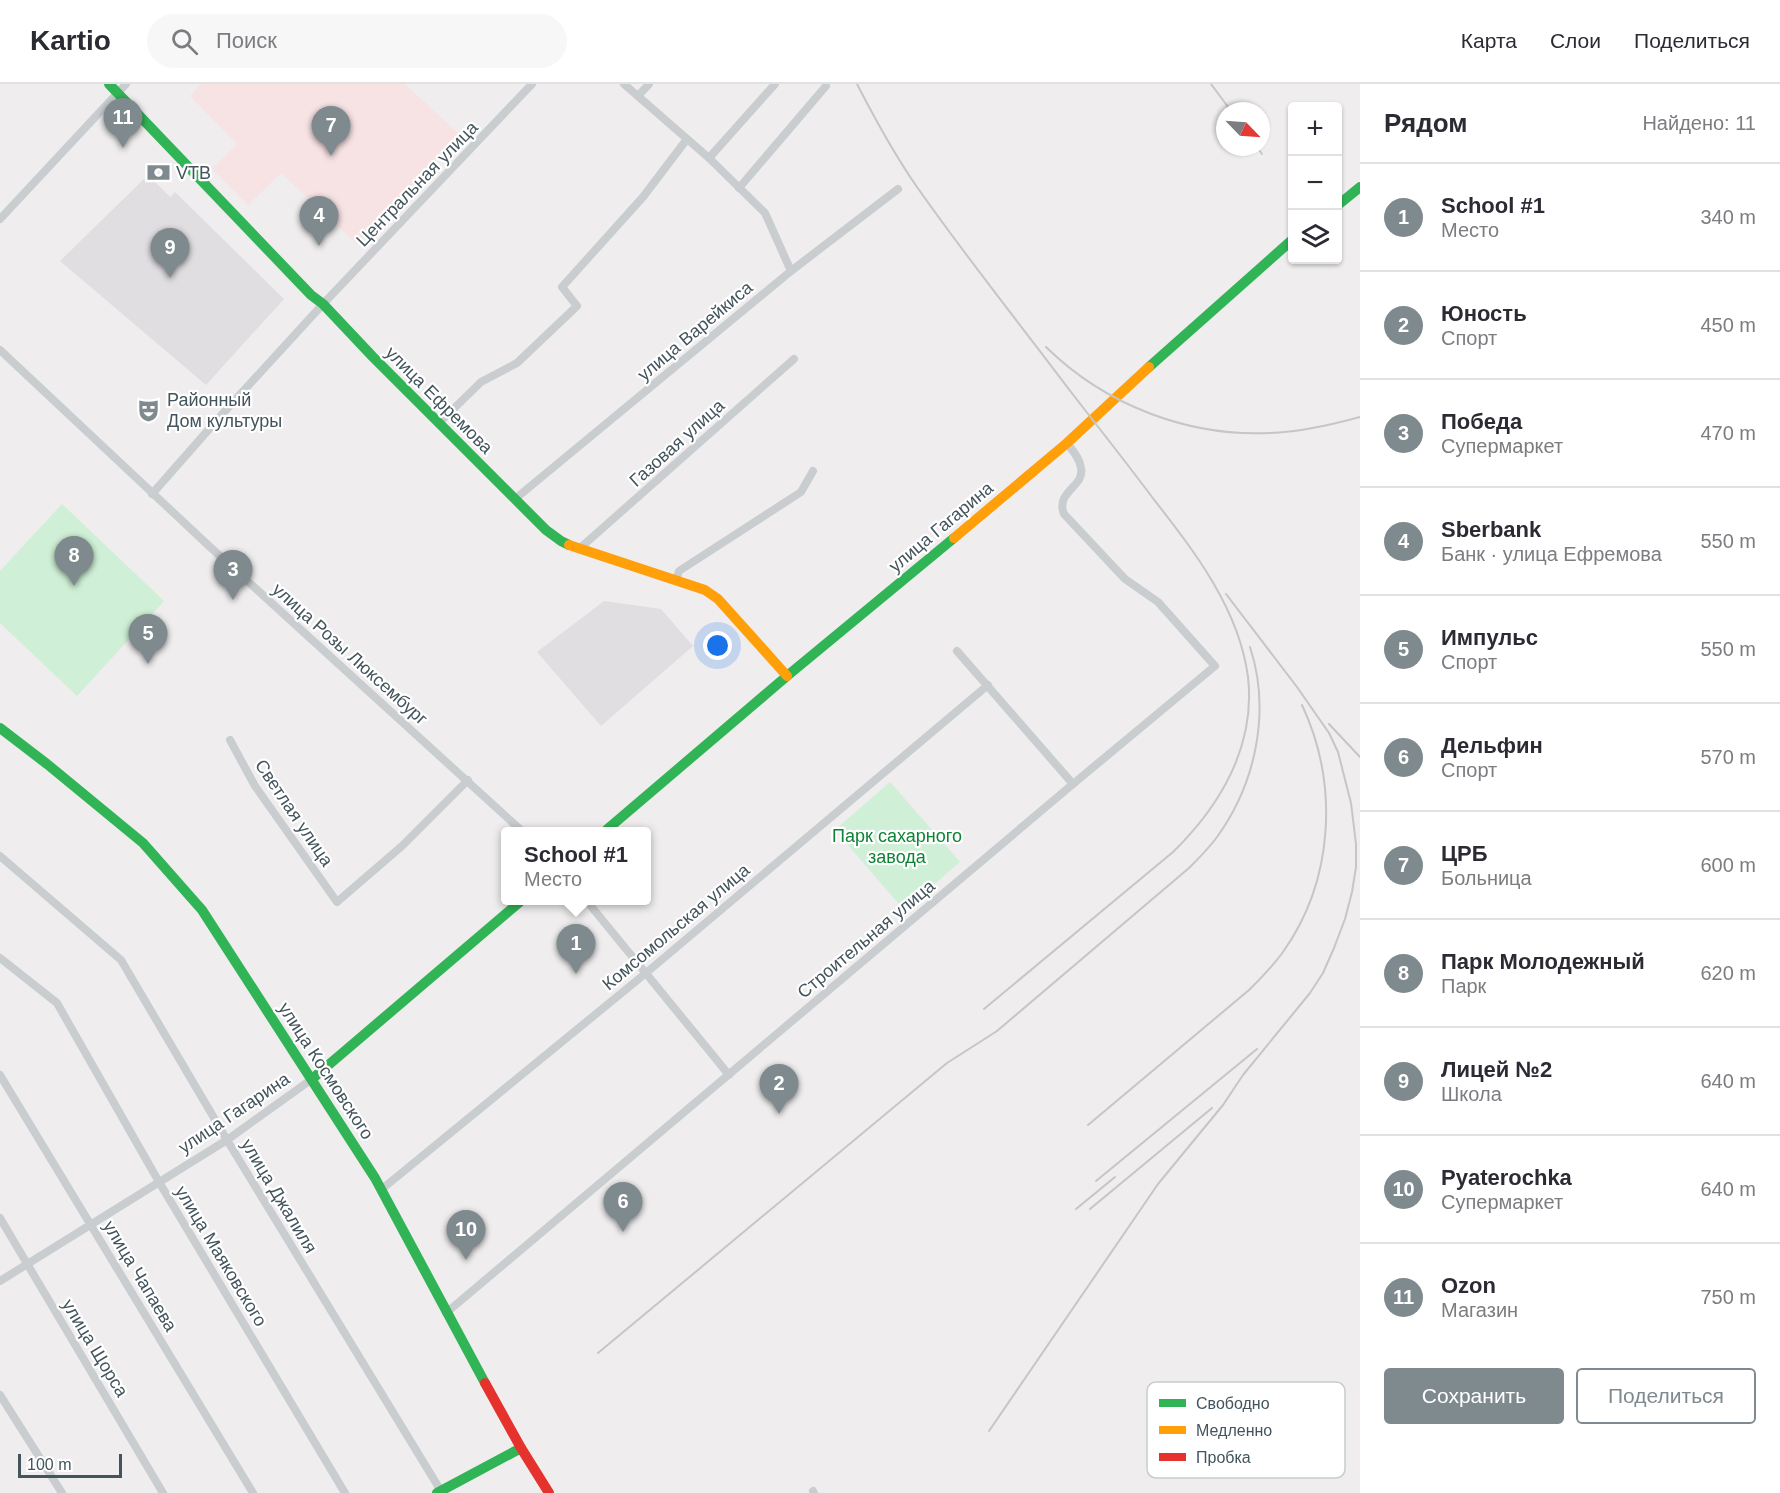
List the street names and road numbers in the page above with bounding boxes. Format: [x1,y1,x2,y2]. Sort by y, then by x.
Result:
street label: Центральная улица [352,117,482,251]
street label: улица Варейкиса [634,277,757,385]
street label: улица Ефремова [381,342,497,458]
street label: Газовая улица [626,395,729,491]
street label: улица Гагарина [885,477,998,576]
street label: улица Розы Люксембург [268,579,432,729]
street label: Светлая улица [251,756,338,871]
street label: Комсомольская улица [599,859,754,994]
street label: Строительная улица [793,875,939,1002]
street label: улица Космовского [274,999,378,1143]
street label: улица Гагарина [175,1068,294,1157]
street label: улица Джалиля [237,1135,321,1257]
street label: улица Маяковского [171,1182,271,1330]
street label: улица Чапаева [99,1217,181,1336]
street label: улица Щорса [58,1296,133,1401]

